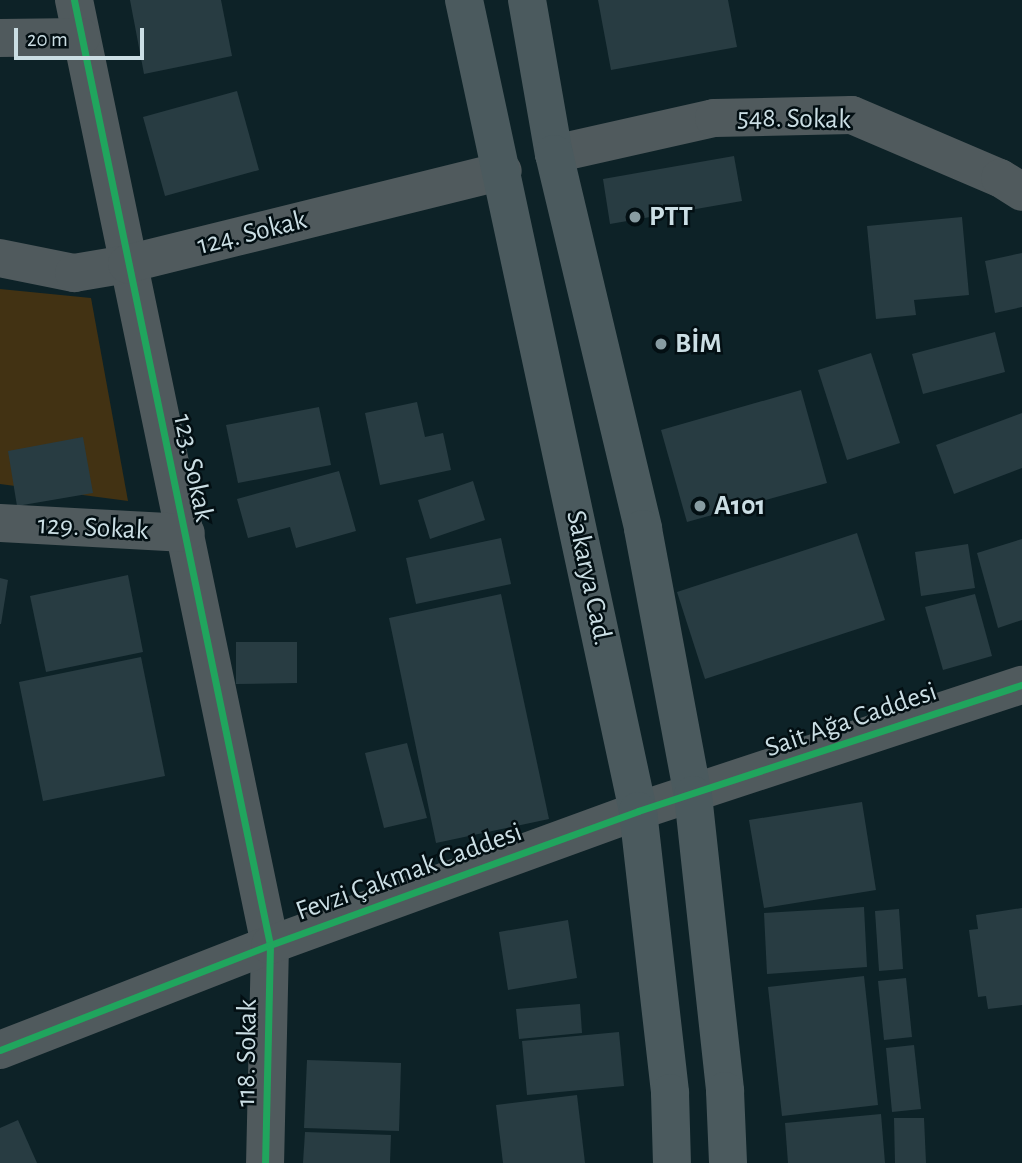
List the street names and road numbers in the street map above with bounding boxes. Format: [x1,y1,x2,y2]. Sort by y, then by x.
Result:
street label: 548. Sokak [737,101,851,137]
street label: 124. Sokak [194,203,310,263]
street label: 123. Sokak [165,411,221,525]
street label: Sakarya Cad. [558,507,620,649]
street label: 129. Sokak [37,508,149,548]
street label: Sait Ağa Caddesi [761,675,941,765]
street label: Fevzi Çakmak Caddesi [291,815,527,929]
street label: 118. Sokak [229,999,265,1107]

